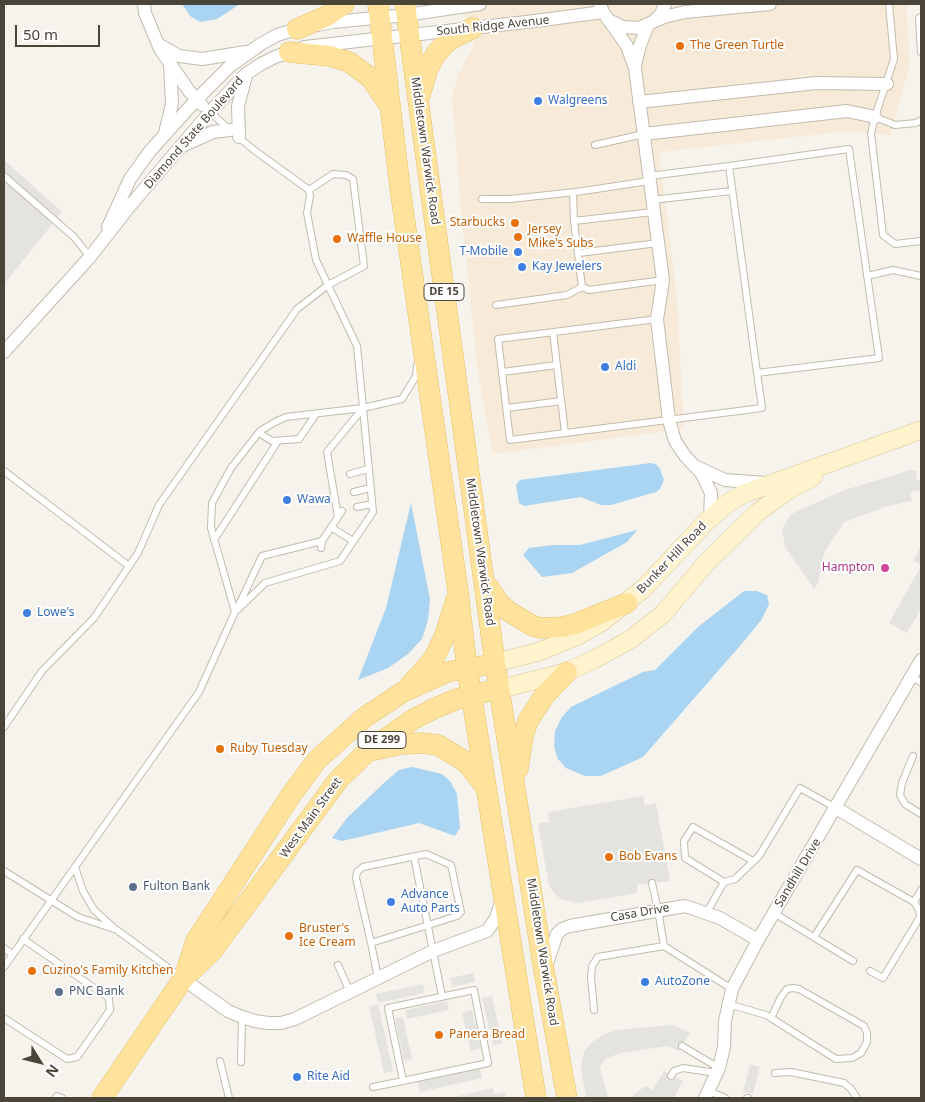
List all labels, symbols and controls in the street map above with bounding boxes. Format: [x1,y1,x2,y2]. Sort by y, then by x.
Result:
street label: South Ridge Avenue [436,13,550,39]
scale bar [18,15,102,47]
text: 50 m [23,24,58,44]
place label: The Green Turtle [690,39,784,53]
marker: The Green Turtle [674,40,686,52]
street label: Diamond State Boulevard [141,74,247,192]
street label: Middletown Warwick Road [407,76,443,226]
place label: Walgreens [548,94,608,108]
marker: Walgreens [532,95,544,107]
place label: Starbucks [450,216,505,230]
marker: Starbucks [509,217,521,229]
place label: Jersey Mike's Subs [528,223,593,251]
marker: Jersey Mike's Subs [512,231,524,243]
place label: Waffle House [347,232,422,246]
marker: Waffle House [331,233,343,245]
place label: T-Mobile [459,245,508,259]
marker: T-Mobile [512,246,524,258]
place label: Kay Jewelers [532,260,602,274]
marker: Kay Jewelers [516,261,528,273]
road number: DE 15 [424,284,464,300]
place label: Aldi [615,360,636,374]
marker: Aldi [599,361,611,373]
street label: Middletown Warwick Road [462,477,498,627]
place label: Wawa [297,493,331,507]
marker: Wawa [281,494,293,506]
street label: Bunker Hill Road [634,519,710,597]
place label: Hampton [822,561,875,575]
marker: Hampton [879,562,891,574]
place label: Lowe's [37,606,74,620]
marker: Lowe's [21,607,33,619]
road number: DE 299 [358,732,406,748]
place label: Ruby Tuesday [230,742,307,756]
marker: Ruby Tuesday [214,743,226,755]
street label: West Main Street [277,775,345,861]
street label: Sandhill Drive [772,836,824,910]
place label: Bob Evans [619,850,677,864]
marker: Bob Evans [603,851,615,863]
street label: Middletown Warwick Road [523,877,561,1027]
place label: Fulton Bank [143,880,210,894]
marker: Fulton Bank [127,881,139,893]
place label: Advance Auto Parts [401,888,460,916]
marker: Advance Auto Parts [385,896,397,908]
street label: Casa Drive [609,901,671,925]
place label: Bruster's Ice Cream [299,922,356,950]
marker: Bruster's Ice Cream [283,930,295,942]
place label: Cuzino's Family Kitchen [42,964,173,978]
marker: Cuzino's Family Kitchen [26,965,38,977]
place label: AutoZone [655,975,710,989]
marker: AutoZone [639,976,651,988]
place label: PNC Bank [69,985,124,999]
marker: PNC Bank [53,986,65,998]
place label: Panera Bread [449,1028,525,1042]
marker: Panera Bread [433,1029,445,1041]
north arrow [15,1037,65,1087]
text: N [42,1061,64,1081]
place label: Rite Aid [307,1070,350,1084]
marker: Rite Aid [291,1071,303,1083]

